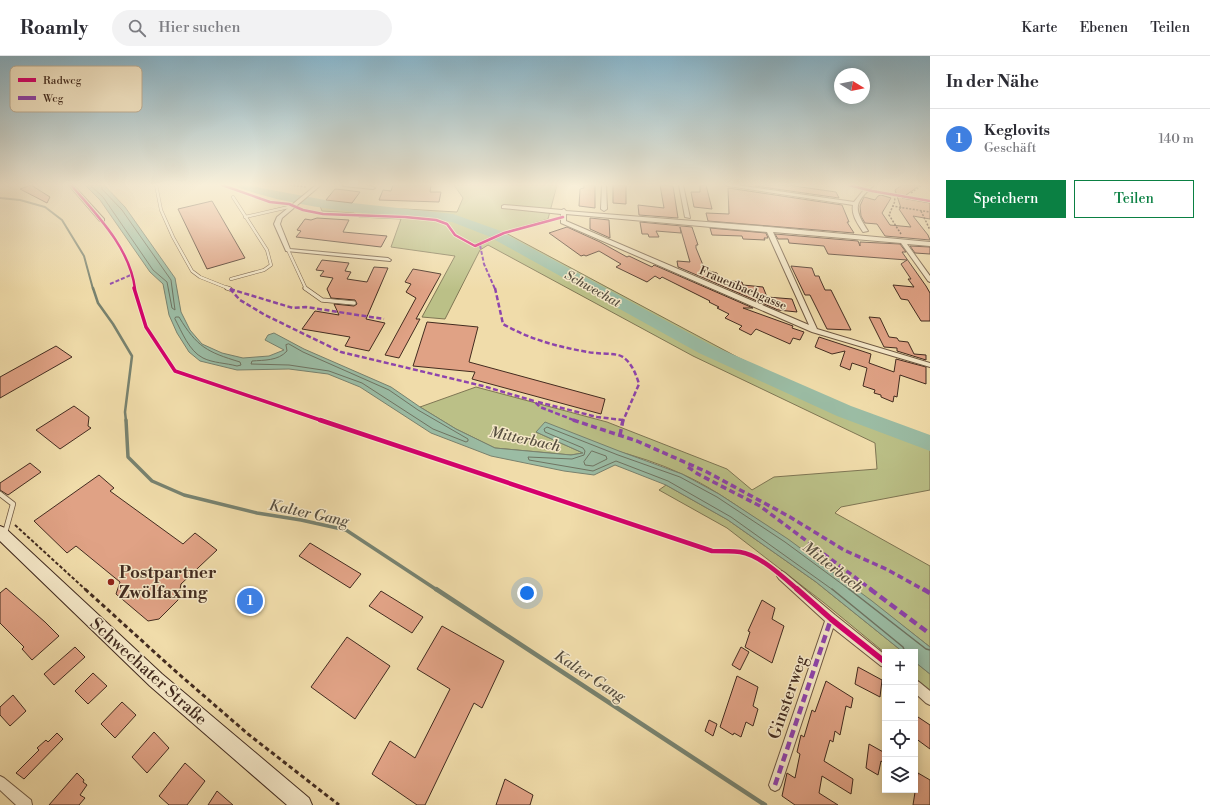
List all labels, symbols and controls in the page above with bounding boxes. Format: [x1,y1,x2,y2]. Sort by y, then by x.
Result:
search box [112,10,392,46]
text: Roamly [20,16,88,40]
icon: search [126,17,148,39]
text: Hier suchen [158,18,241,37]
text: Karte [1021,19,1058,37]
text: Ebenen [1080,19,1128,37]
text: Teilen [1150,19,1190,37]
legend [10,66,142,112]
north arrow [834,68,870,104]
text: In der Nähe [946,71,1039,93]
text: Radweg [43,74,82,88]
text: Weg [42,92,64,106]
text: Keglovits [984,121,1050,140]
text: 1 [956,131,962,147]
text: 140 m [1158,131,1194,147]
text: Geschäft [984,140,1036,156]
button: Speichern [946,180,1066,218]
button: Teilen [1074,180,1194,218]
street label: Frauenbachgasse [697,263,789,314]
water label: Schwechat [562,267,624,311]
water label: Mitterbach [488,423,563,456]
water label: Kalter Gang [267,496,352,531]
water label: Mitterbach [798,538,867,597]
place label: Postpartner Zwölfaxing [119,562,217,604]
marker: Postpartner Zwölfaxing [106,577,116,587]
your location [517,583,537,603]
pin: 1 [237,586,263,616]
street label: Schwechater Straße [85,613,212,730]
water label: Kalter Gang [551,646,630,707]
map controls [882,649,918,793]
button: + [882,649,918,685]
street label: Ginsterweg [763,652,813,742]
button: − [882,685,918,721]
button: locate [882,721,918,757]
button: layers [882,757,918,793]

